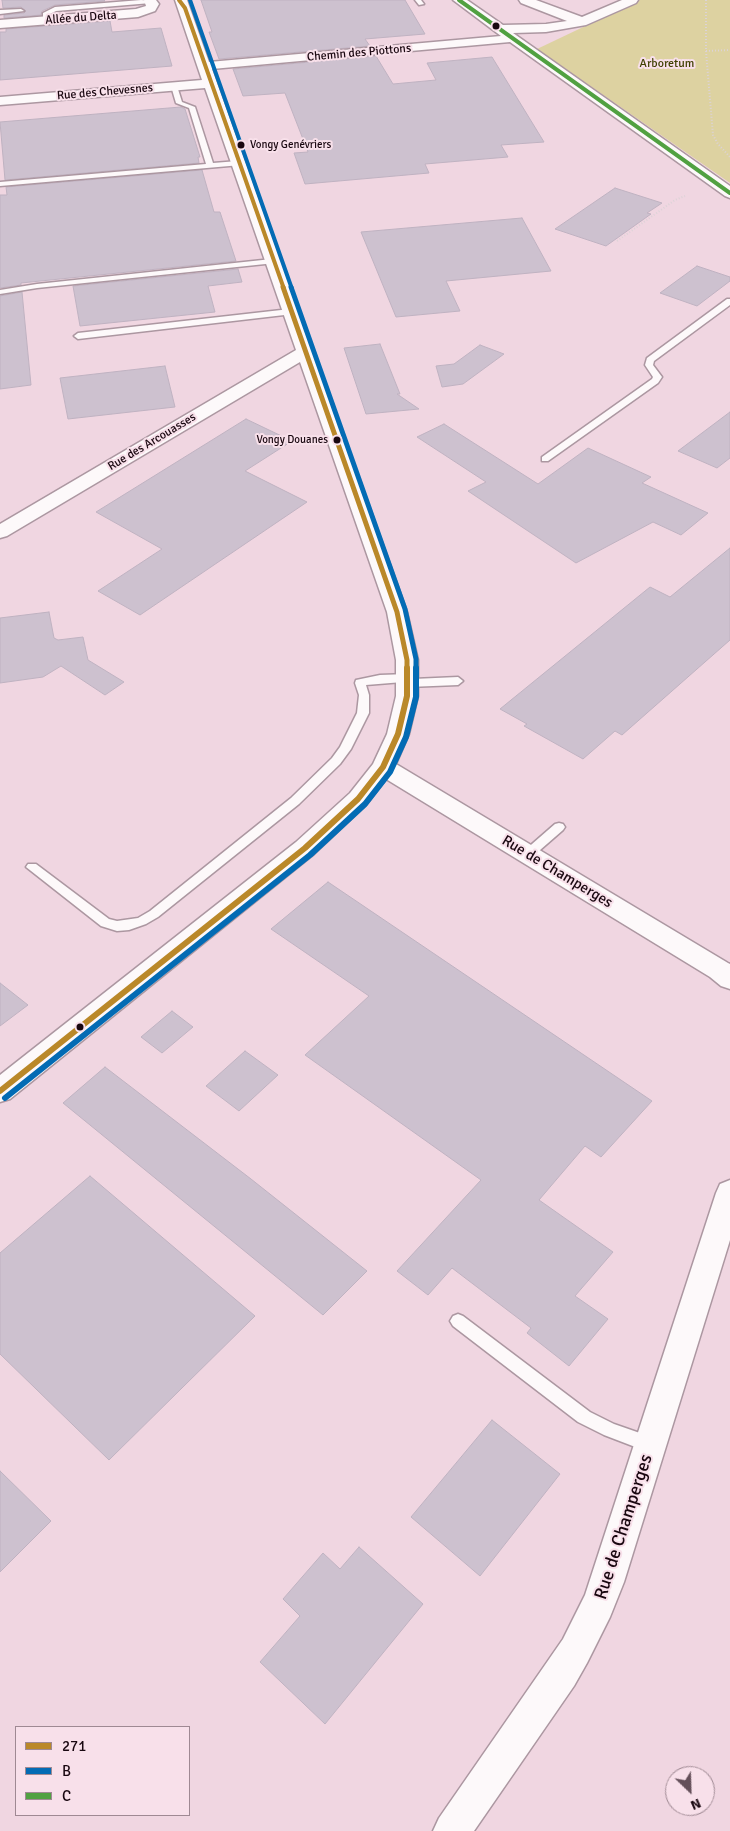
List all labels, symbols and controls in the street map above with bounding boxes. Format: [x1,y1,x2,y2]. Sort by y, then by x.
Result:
street label: Allée du Delta [45,8,117,28]
unlabelled marker [491,21,501,31]
street label: Chemin des Piottons [306,41,412,65]
park label: Arboretum [640,57,694,71]
street label: Rue des Chevesnes [56,81,154,103]
place label: Vongy Genévriers [250,138,331,152]
marker: Vongy Genévriers [236,140,246,150]
street label: Rue des Arcouasses [105,410,199,474]
place label: Vongy Douanes [256,433,328,447]
marker: Vongy Douanes [332,435,342,445]
street label: Rue de Champerges [498,832,616,912]
unlabelled marker [75,1022,85,1032]
street label: Rue de Champerges [590,1452,658,1602]
legend [15,1726,190,1816]
text: 271 [62,1737,86,1755]
text: B [62,1762,71,1780]
north arrow [665,1766,715,1816]
text: C [62,1787,71,1805]
text: N [688,1794,704,1814]

